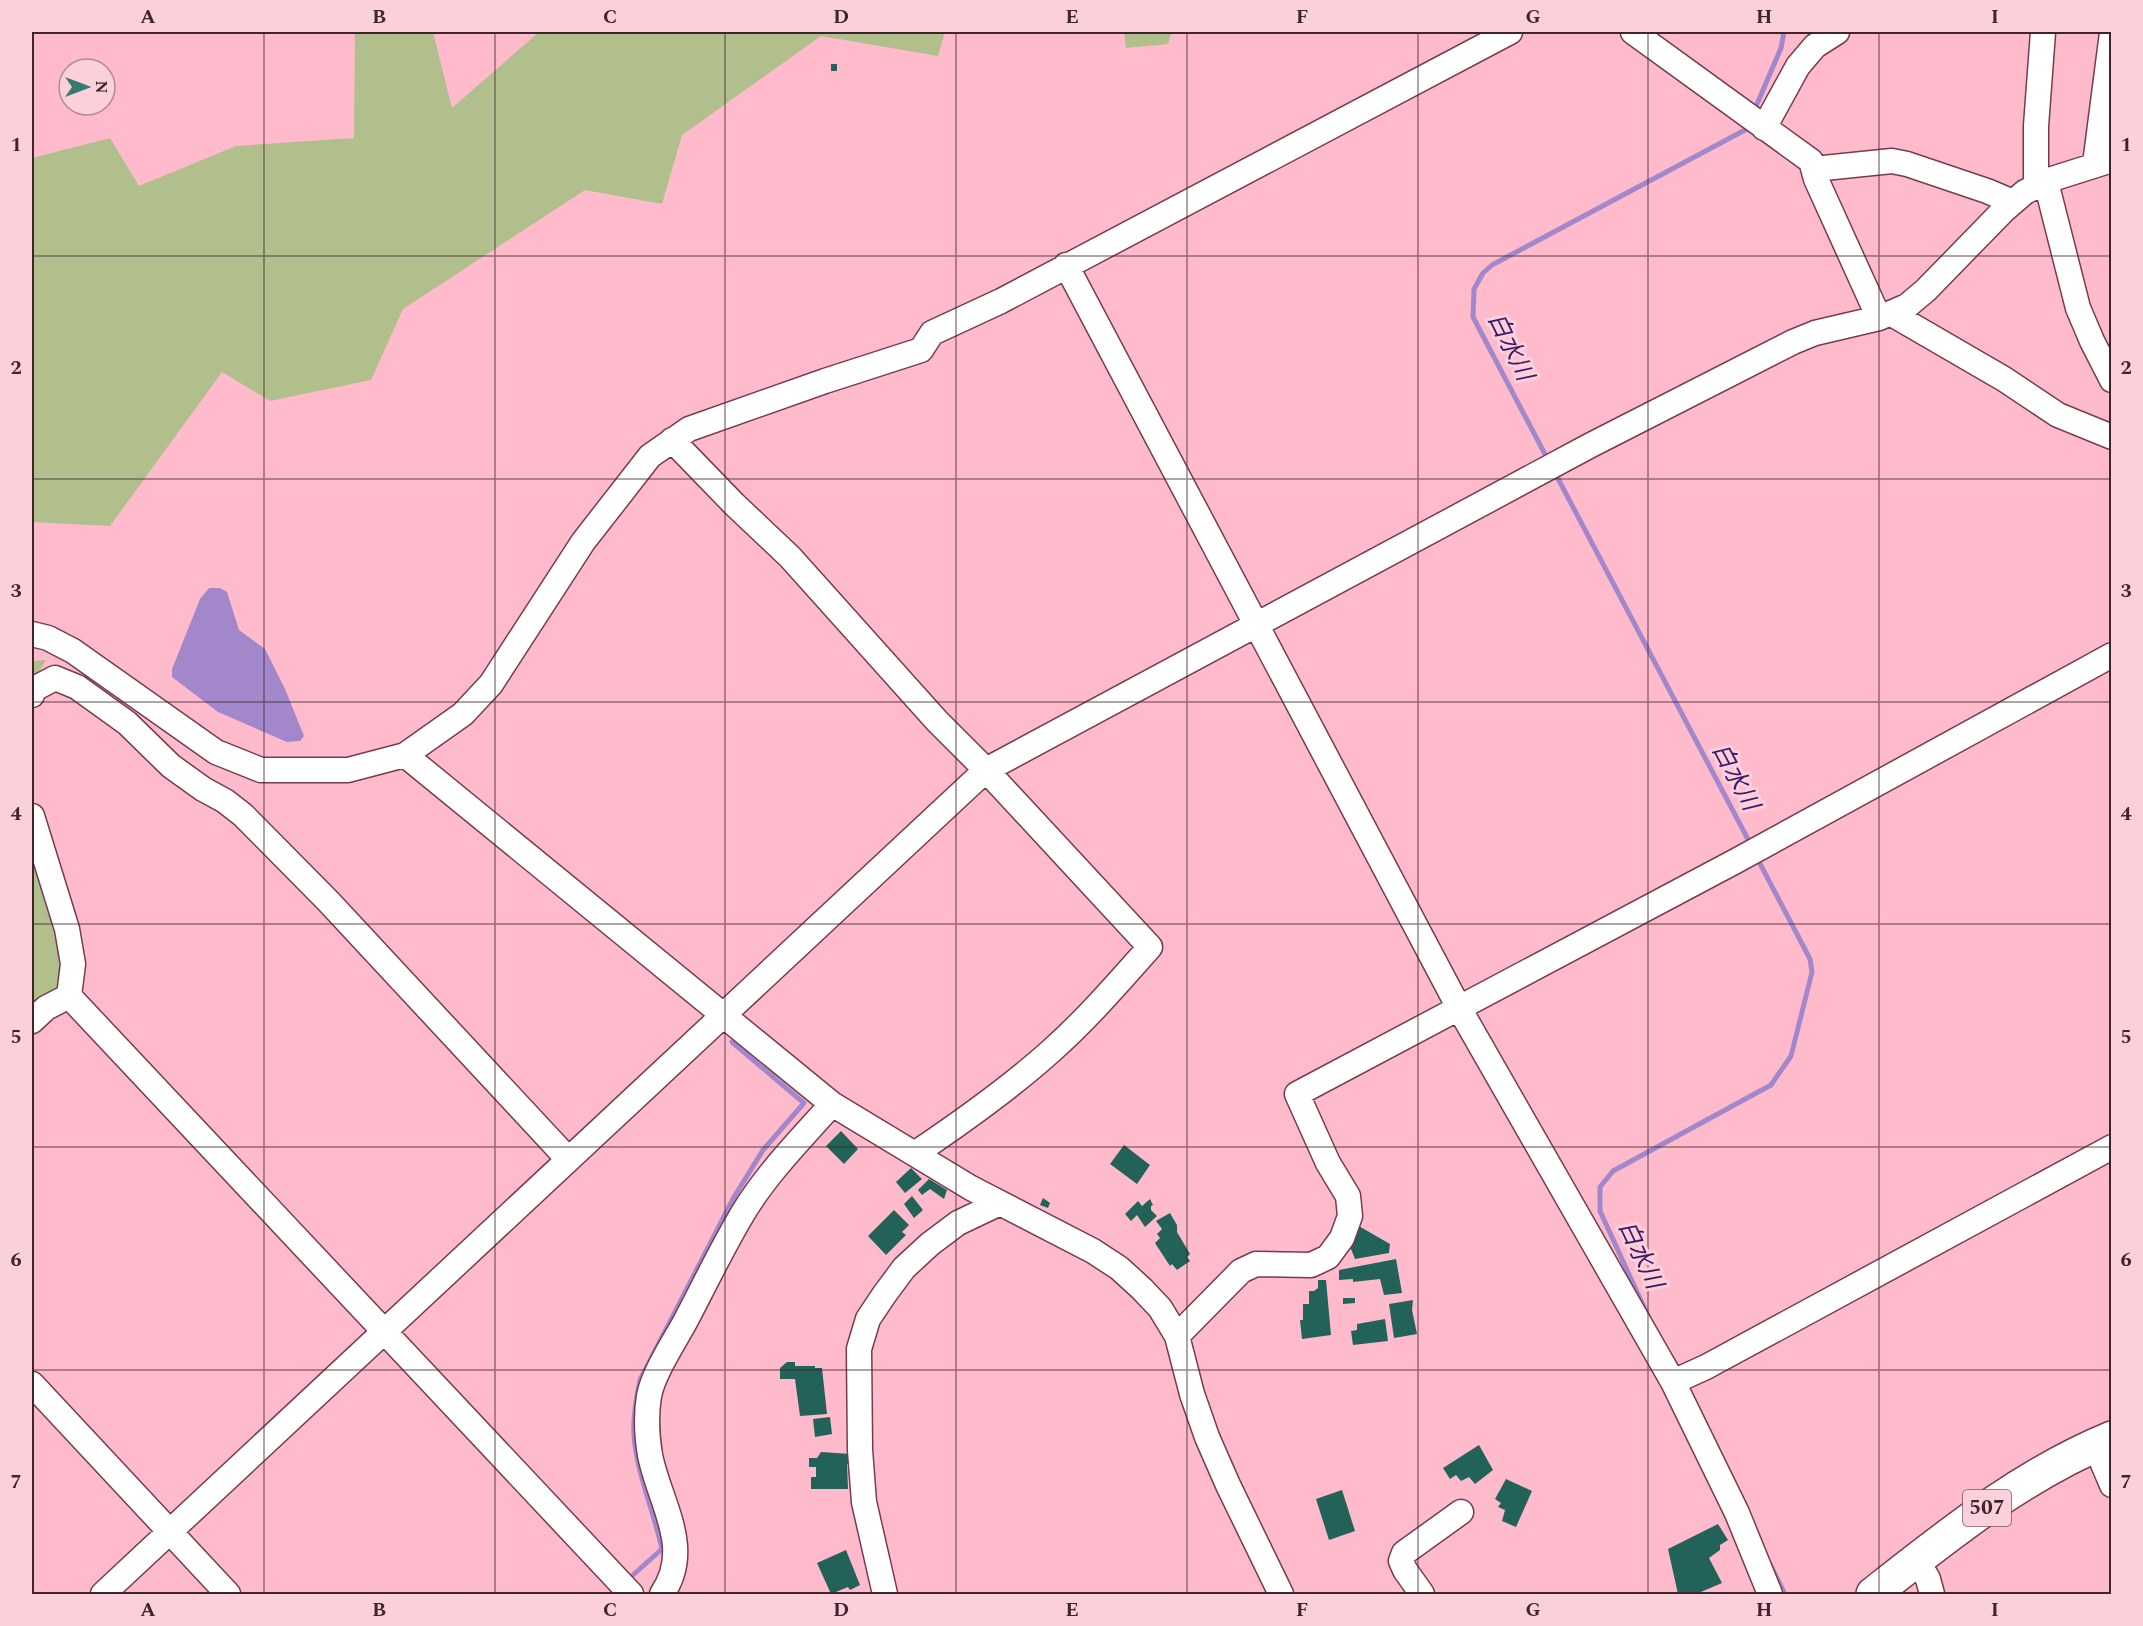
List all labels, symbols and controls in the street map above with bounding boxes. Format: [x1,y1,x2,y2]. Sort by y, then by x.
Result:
text: A [140,2,156,32]
text: B [372,2,386,32]
text: C [603,2,617,32]
text: D [833,2,849,32]
text: E [1065,2,1079,32]
text: F [1296,2,1308,32]
text: G [1525,2,1541,32]
text: H [1756,2,1772,32]
text: I [1991,2,1999,32]
north arrow [57,57,117,117]
text: N [89,80,113,94]
text: 1 [10,130,22,160]
text: 1 [2120,130,2132,160]
water label: 白水川 [1478,307,1543,390]
text: 2 [10,353,22,383]
text: 2 [2120,353,2132,383]
text: 3 [10,576,22,606]
text: 3 [2120,576,2132,606]
water label: 白水川 [1702,737,1769,820]
text: 4 [10,799,22,829]
text: 4 [2120,799,2132,829]
text: 5 [10,1022,22,1052]
text: 5 [2120,1022,2132,1052]
water label: 白水川 [1608,1215,1673,1298]
text: 6 [10,1245,22,1275]
text: 6 [2120,1245,2132,1275]
text: 7 [10,1467,22,1497]
text: 7 [2120,1467,2132,1497]
road number: 507 [1963,1490,2011,1526]
text: A [140,1595,156,1625]
text: B [372,1595,386,1625]
text: C [603,1595,617,1625]
text: D [833,1595,849,1625]
text: E [1065,1595,1079,1625]
text: F [1296,1595,1308,1625]
text: G [1525,1595,1541,1625]
text: H [1756,1595,1772,1625]
text: I [1991,1595,1999,1625]

